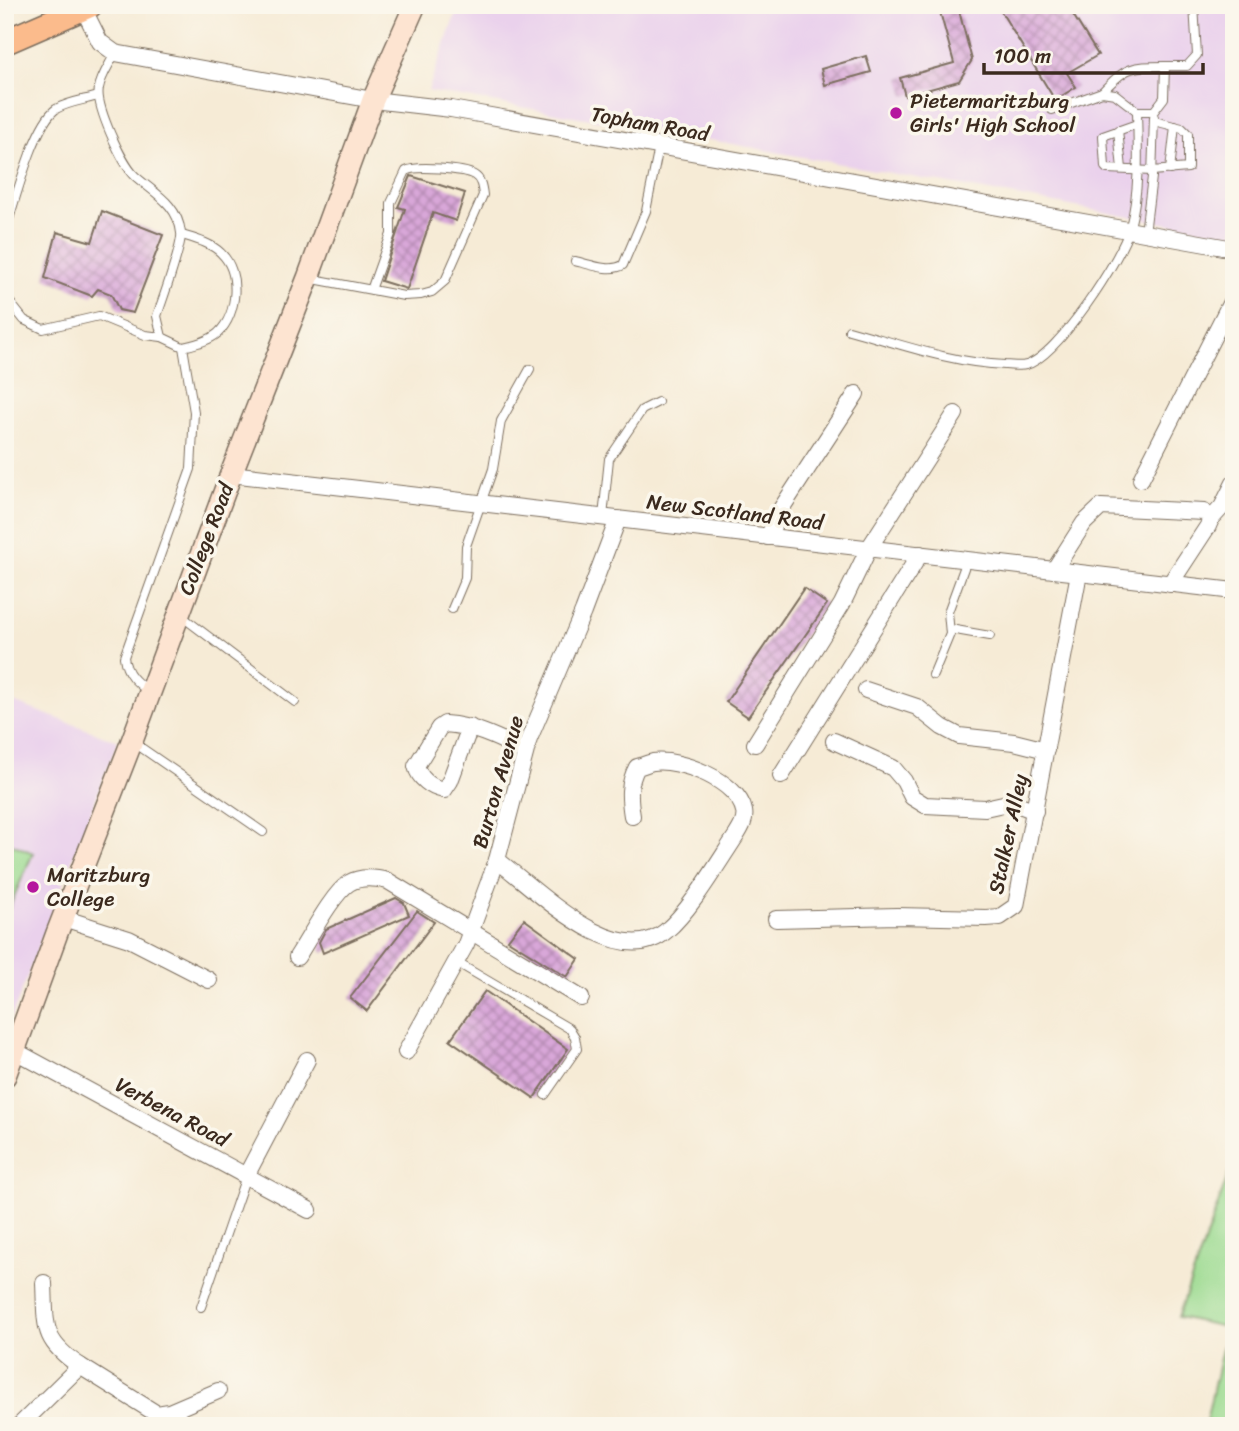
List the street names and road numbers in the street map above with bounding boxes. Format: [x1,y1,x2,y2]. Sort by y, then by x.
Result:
street label: Topham Road [588,95,714,153]
street label: College Road [167,475,246,601]
street label: New Scotland Road [645,482,827,542]
street label: Burton Avenue [461,711,535,853]
street label: Stalker Alley [977,770,1039,897]
street label: Verbena Road [108,1066,238,1159]

